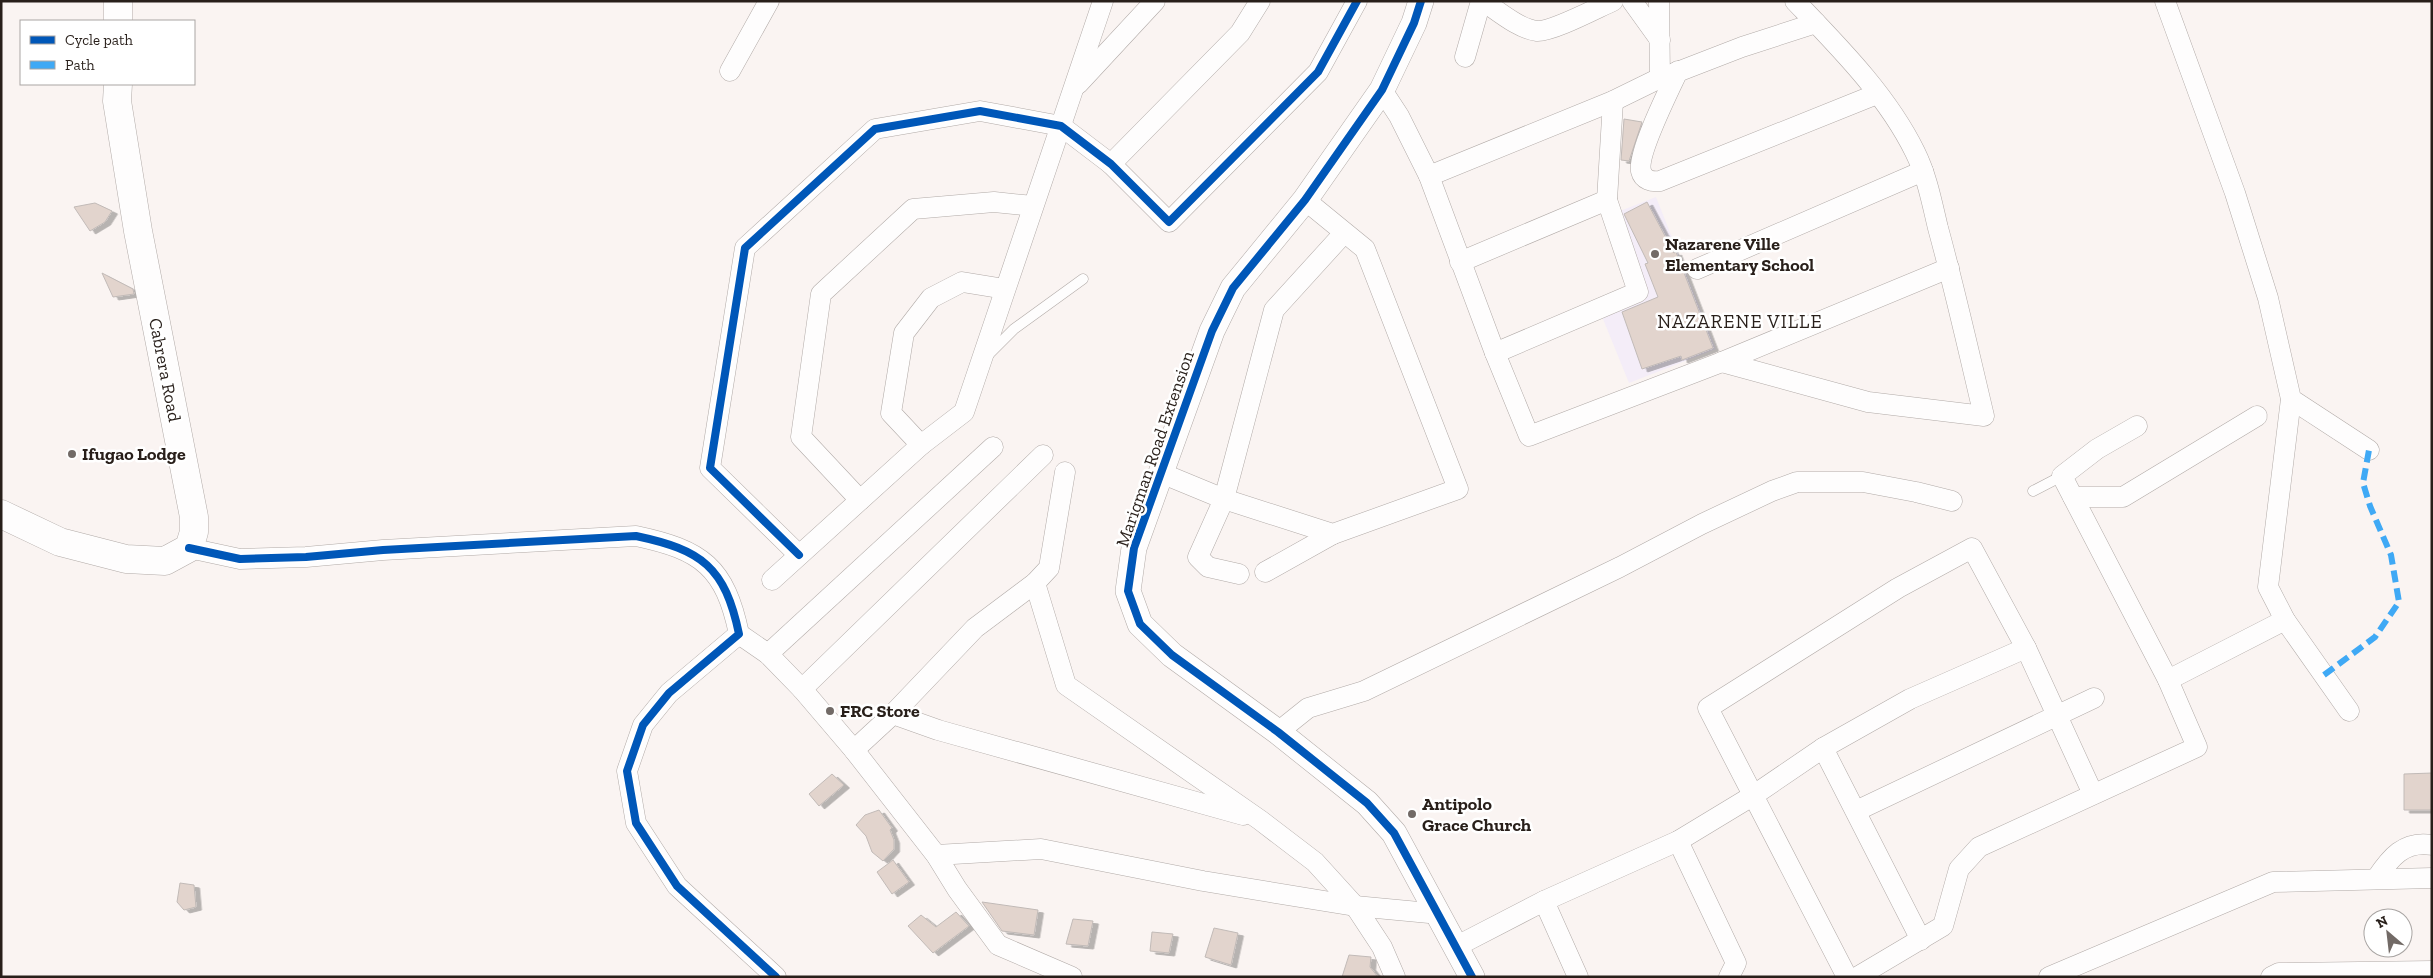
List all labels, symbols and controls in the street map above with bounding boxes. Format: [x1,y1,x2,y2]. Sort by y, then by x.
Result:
legend [20,20,195,85]
text: Cycle path [65,31,134,49]
text: Path [65,56,95,74]
place label: Nazarene Ville Elementary School [1665,233,1814,276]
marker: Nazarene Ville Elementary School [1649,248,1661,260]
district label: NAZARENE VILLE [1657,310,1823,333]
street label: Cabrera Road [144,316,186,424]
street label: Marigman Road Extension [1111,347,1199,550]
place label: Ifugao Lodge [82,443,186,465]
marker: Ifugao Lodge [66,448,78,460]
place label: FRC Store [840,700,920,722]
marker: FRC Store [824,705,836,717]
place label: Antipolo Grace Church [1422,793,1532,836]
marker: Antipolo Grace Church [1406,808,1418,820]
north arrow [2363,908,2413,958]
text: N [2373,912,2391,932]

